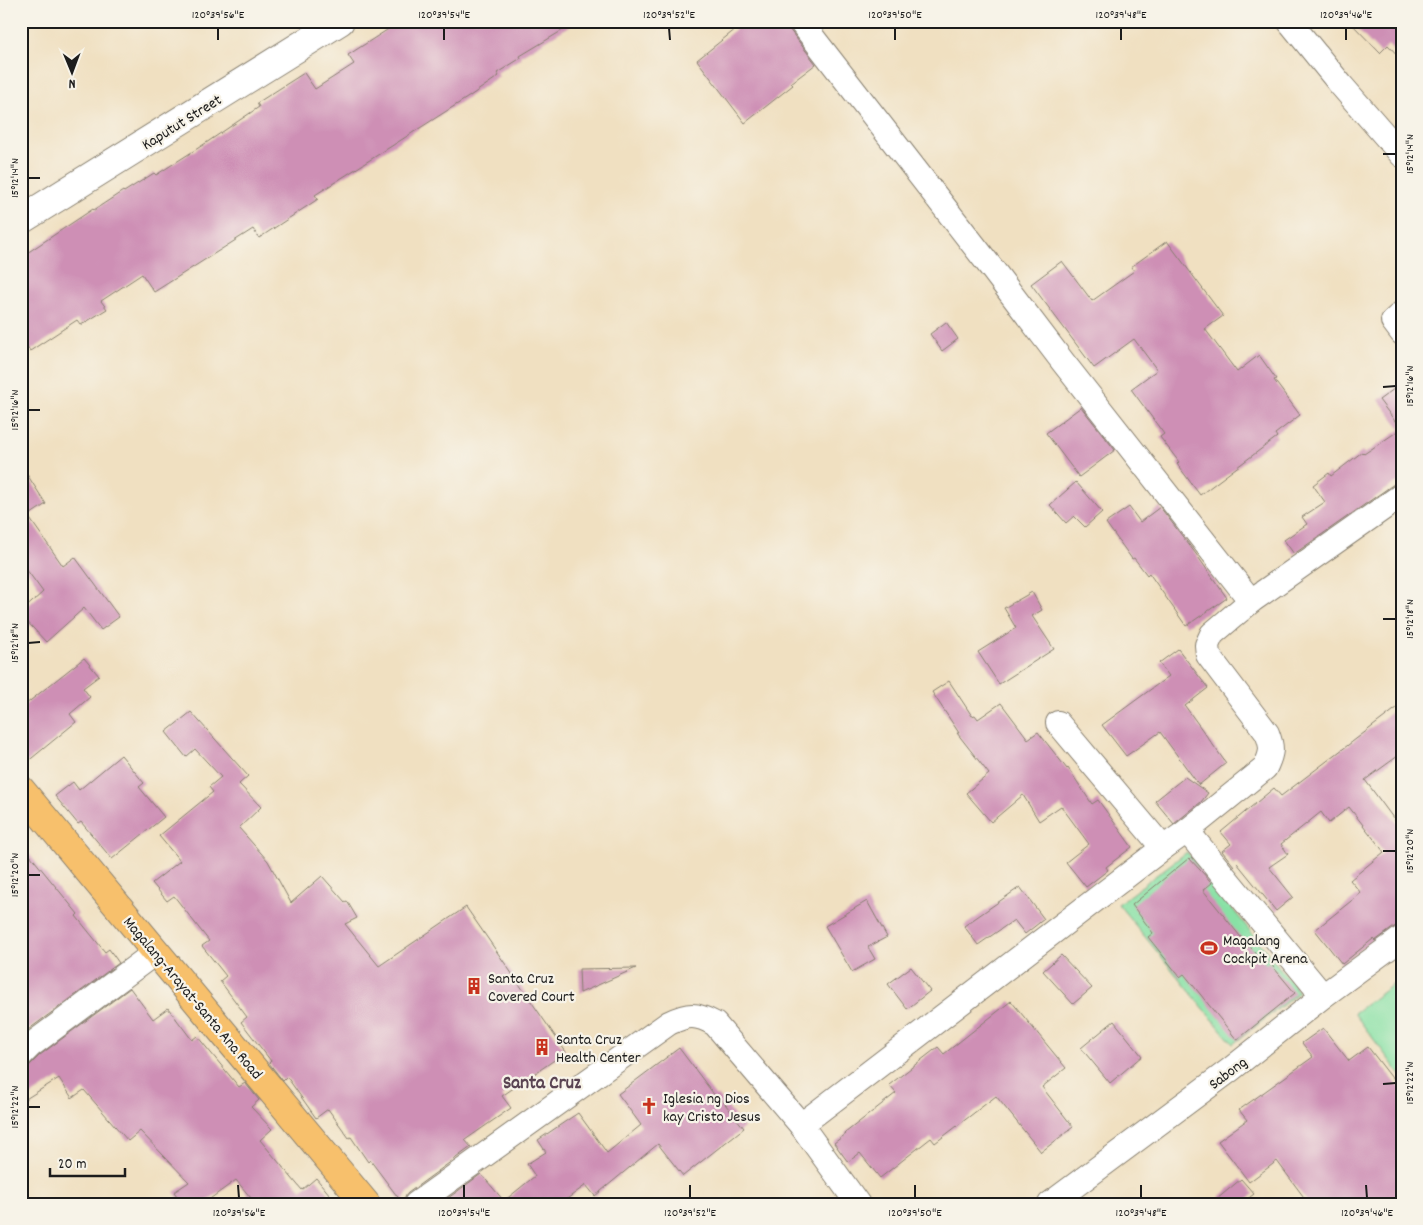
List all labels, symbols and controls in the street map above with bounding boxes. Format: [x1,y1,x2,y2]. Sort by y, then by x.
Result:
text: 120°39'56"E [192,7,245,24]
text: 120°39'54"E [418,7,470,24]
text: 120°39'52"E [643,7,696,24]
text: 120°39'50"E [868,7,922,24]
text: 120°39'48"E [1096,7,1147,24]
text: 120°39'46"E [1320,7,1373,24]
north arrow [48,48,98,98]
text: N [68,73,76,93]
street label: Kaputut Street [138,89,227,157]
text: 15°12'14"N [1402,134,1419,174]
text: 15°12'14"N [7,158,24,198]
text: 15°12'16"N [1402,365,1419,406]
text: 15°12'16"N [7,389,24,430]
text: 15°12'18"N [1402,599,1419,639]
text: 15°12'18"N [7,623,24,663]
text: 15°12'20"N [1402,829,1419,873]
text: 15°12'20"N [7,853,24,897]
street label: Magalang-Arayat-Santa Ana Road [117,912,267,1085]
place label: Magalang Cockpit Arena [1223,930,1308,971]
sports icon: Magalang Cockpit Arena [1199,938,1219,958]
place label: Santa Cruz Covered Court [488,968,575,1009]
building icon: Santa Cruz Covered Court [464,976,484,996]
place label: Santa Cruz Health Center [556,1029,641,1070]
building icon: Santa Cruz Health Center [532,1037,552,1057]
street label: Sabong [1204,1052,1253,1096]
text: 15°12'22"N [1402,1061,1419,1104]
district label: Santa Cruz [503,1071,582,1098]
text: 15°12'22"N [7,1085,24,1128]
place label: Iglesia ng Dios kay Cristo Jesus [663,1088,761,1129]
church icon: Iglesia ng Dios kay Cristo Jesus [639,1096,659,1116]
scale bar [50,1145,125,1177]
text: 20 m [58,1154,86,1176]
text: 120°39'56"E [213,1205,266,1222]
text: 120°39'54"E [438,1205,490,1222]
text: 120°39'52"E [664,1205,717,1222]
text: 120°39'50"E [888,1205,942,1222]
text: 120°39'48"E [1116,1205,1167,1222]
text: 120°39'46"E [1341,1205,1394,1222]

